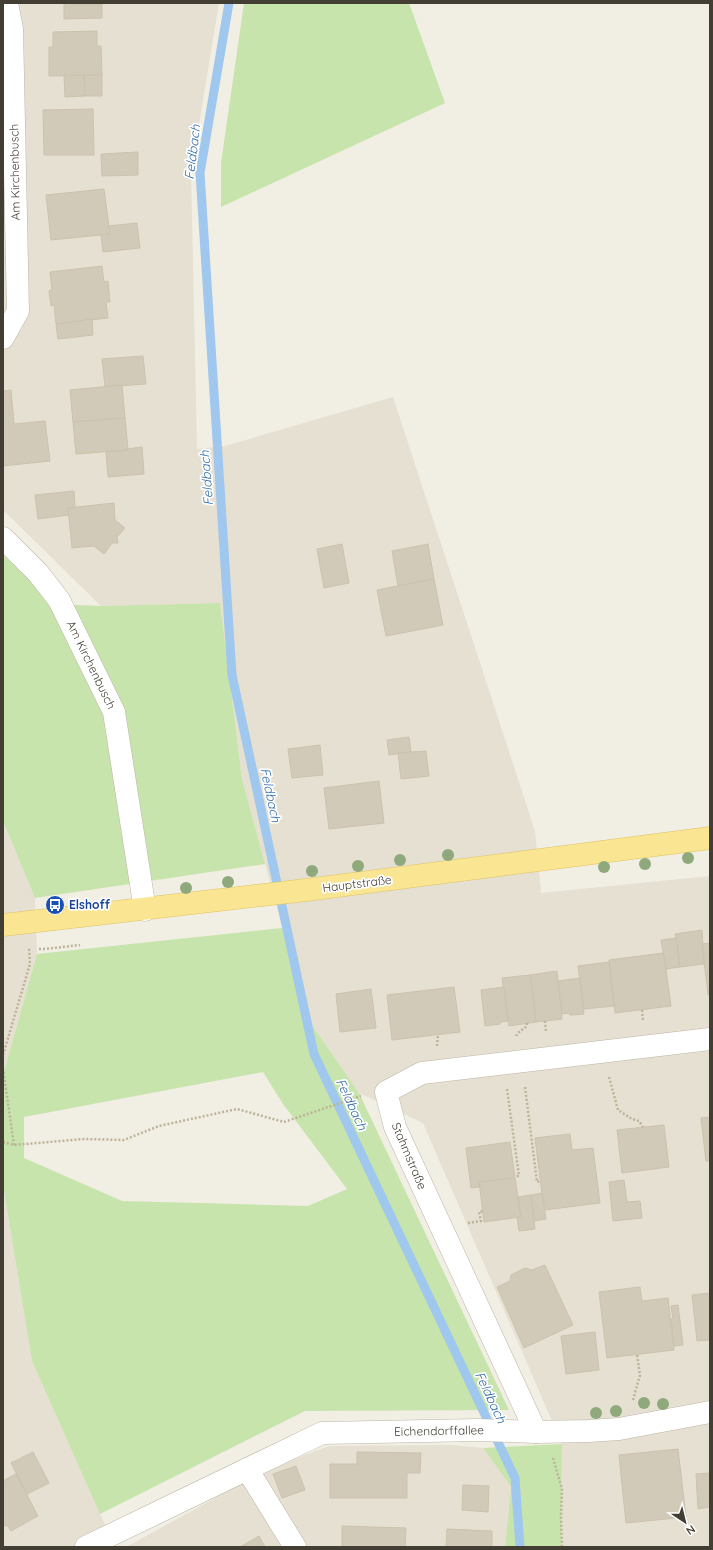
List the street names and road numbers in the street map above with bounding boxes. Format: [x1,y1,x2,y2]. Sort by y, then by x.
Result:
street label: Am Kirchenbusch [6,124,23,220]
street label: Am Kirchenbusch [64,618,119,711]
street label: Hauptstraße [321,872,393,895]
street label: Stahmstraße [389,1120,430,1192]
street label: Eichendorffallee [394,1422,484,1439]

